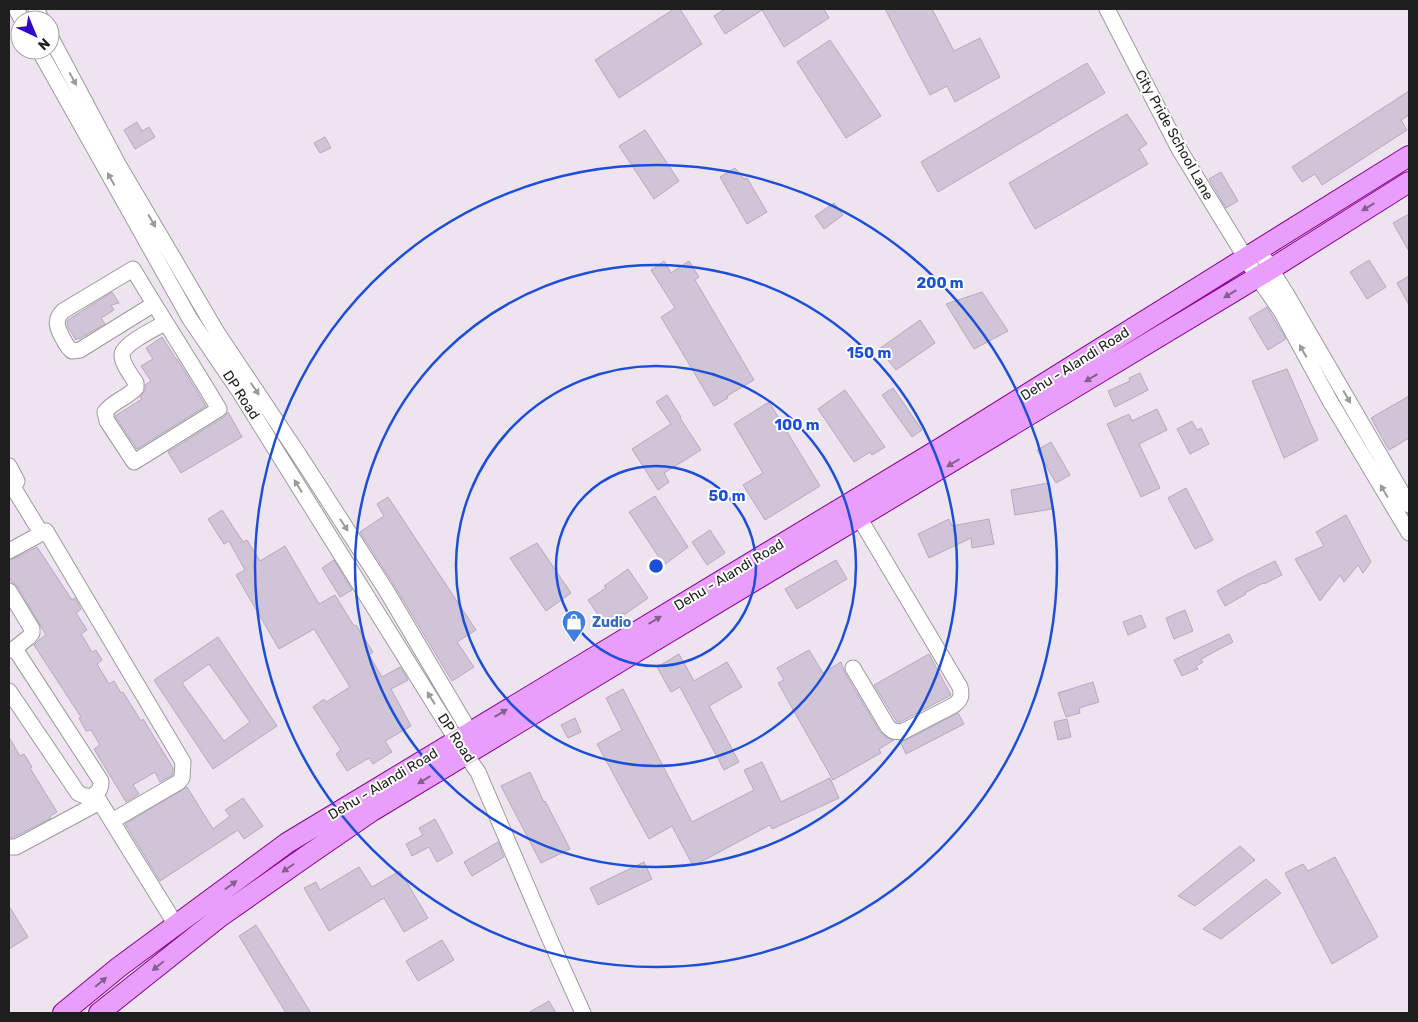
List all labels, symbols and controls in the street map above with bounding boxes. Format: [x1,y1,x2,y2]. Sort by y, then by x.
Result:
north arrow [10,10,60,60]
text: N [34,34,53,54]
street label: City Pride School Lane [1131,67,1217,203]
one-way arrow [69,71,77,86]
one-way arrow [107,172,116,186]
one-way arrow [1361,203,1374,212]
one-way arrow [147,214,156,227]
text: 200 m [916,274,964,292]
one-way arrow [1224,290,1237,299]
street label: Dehu - Alandi Road [1017,324,1133,404]
one-way arrow [1299,343,1307,358]
text: 150 m [847,344,891,362]
street label: DP Road [219,367,263,423]
one-way arrow [1085,374,1098,383]
one-way arrow [250,382,260,396]
one-way arrow [1342,391,1351,404]
text: 100 m [775,416,819,434]
one-way arrow [946,458,959,467]
one-way arrow [294,480,303,493]
one-way arrow [1380,485,1389,498]
text: 50 m [709,487,745,505]
one-way arrow [339,518,349,532]
street label: Dehu - Alandi Road [671,536,787,614]
centre of rings [647,557,665,575]
shop icon: Zudio [561,609,587,643]
place label: Zudio [592,614,631,631]
one-way arrow [648,615,661,624]
one-way arrow [426,692,436,705]
one-way arrow [494,709,507,718]
street label: DP Road [434,710,478,766]
street label: Dehu - Alandi Road [325,745,441,823]
one-way arrow [418,776,431,785]
one-way arrow [281,863,295,873]
one-way arrow [224,880,238,890]
one-way arrow [151,960,164,971]
one-way arrow [94,977,107,988]

